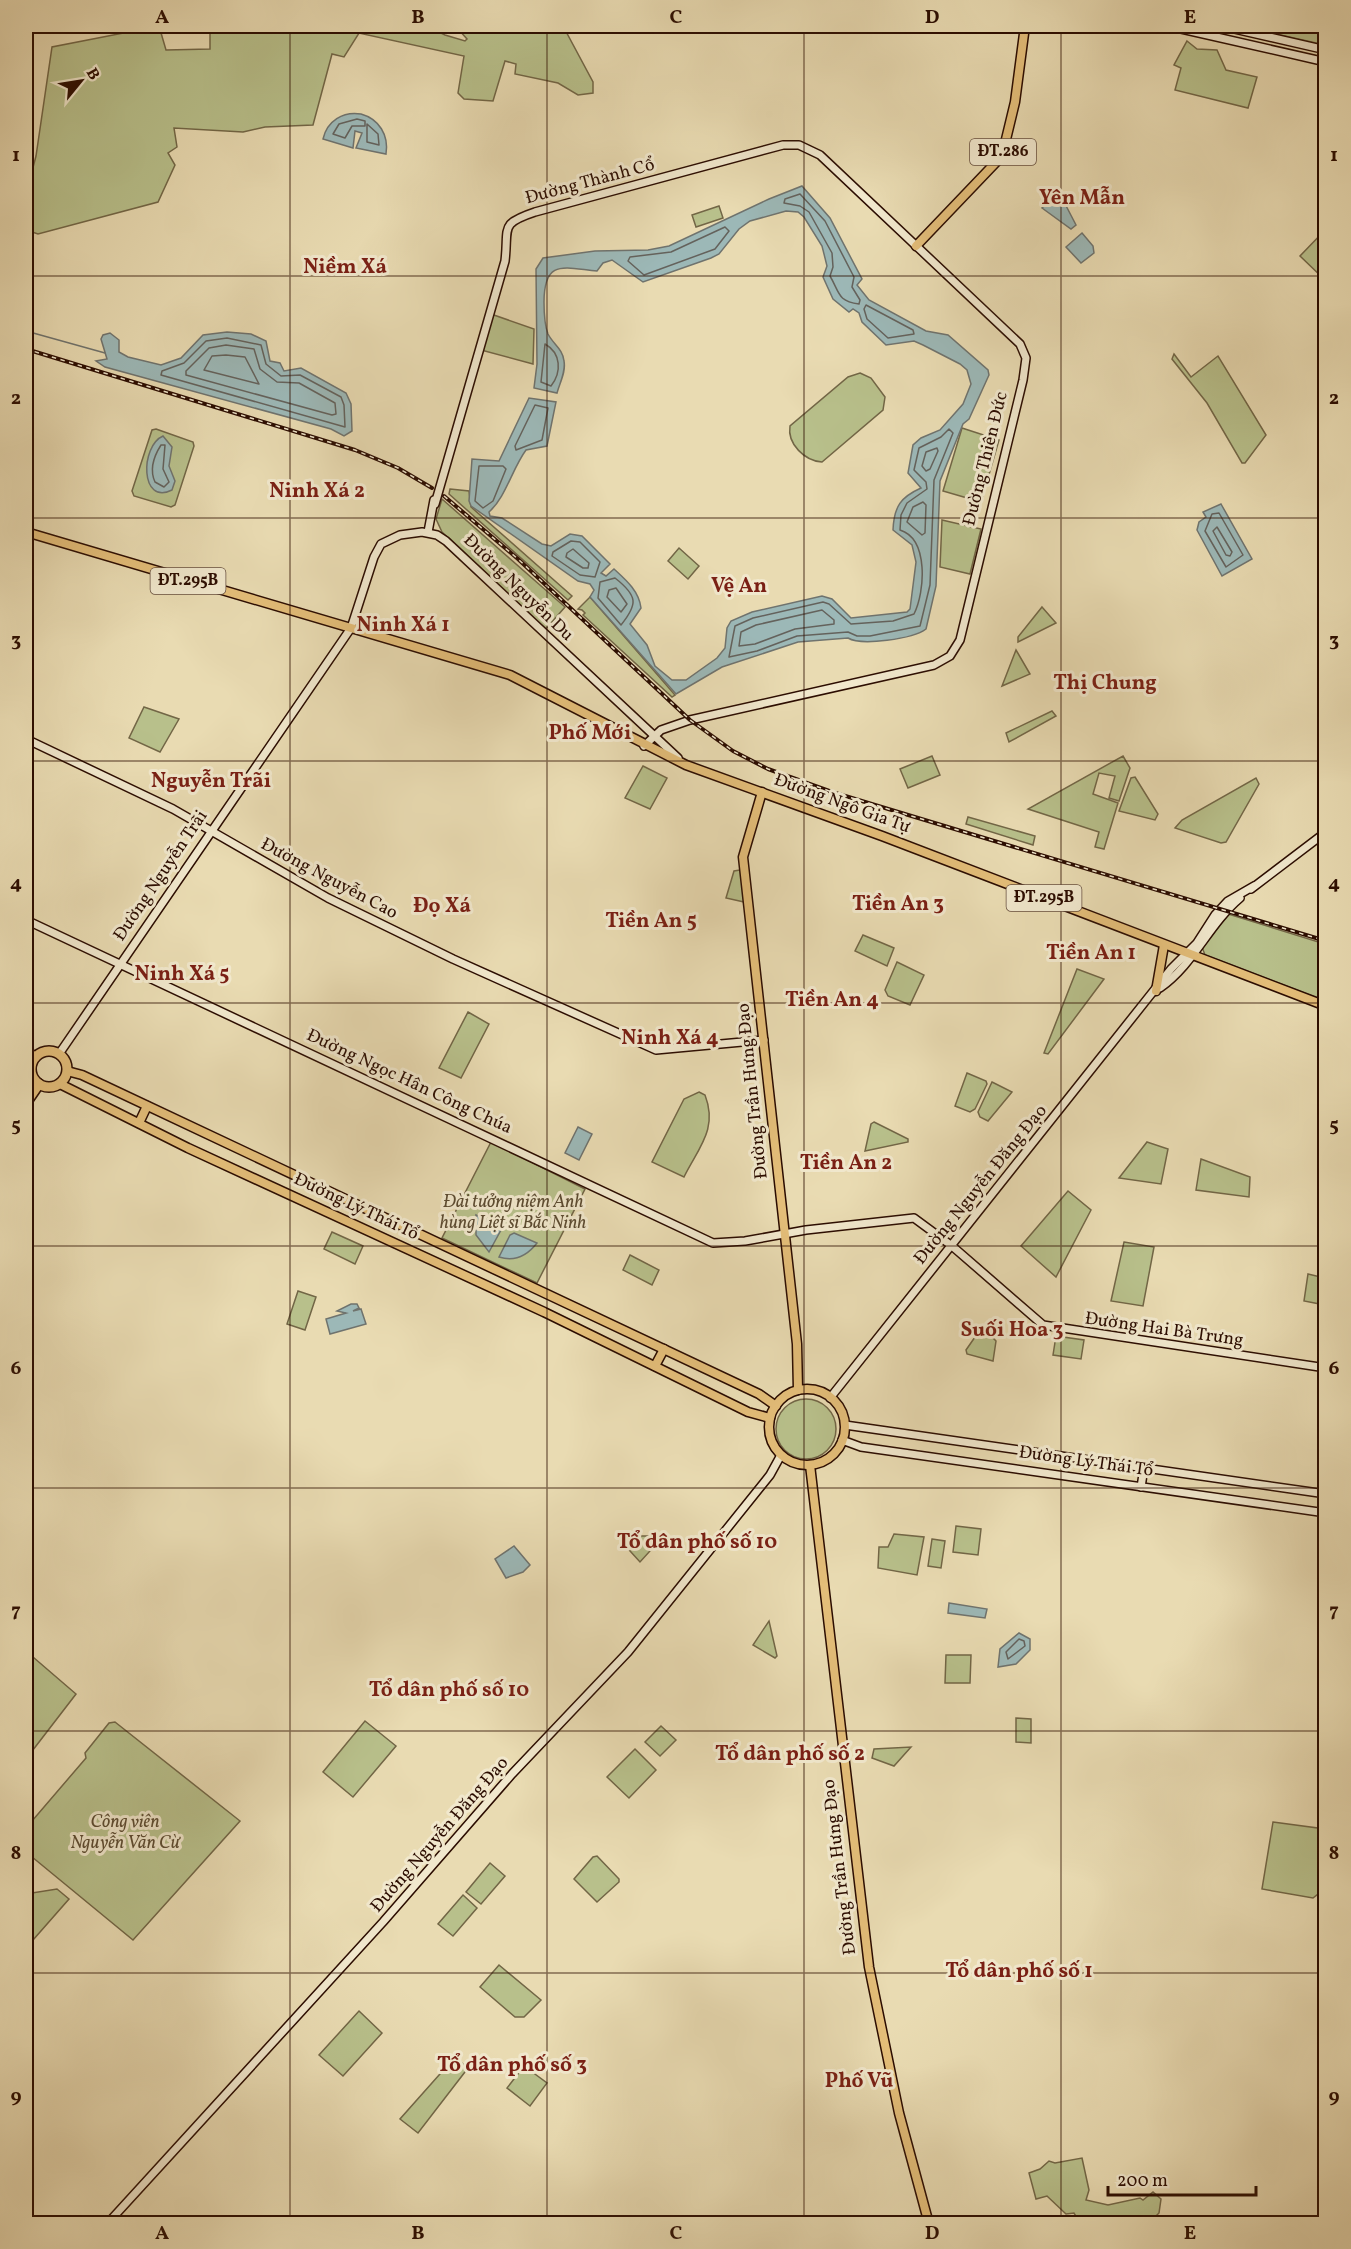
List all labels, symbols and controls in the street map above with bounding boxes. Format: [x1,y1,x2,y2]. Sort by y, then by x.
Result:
text: A [155,4,169,32]
text: B [411,4,425,32]
text: C [670,4,683,32]
text: D [925,4,939,32]
text: E [1184,4,1196,32]
north arrow [51,51,111,111]
text: B [80,64,105,85]
road number: ĐT.286 [970,139,1036,165]
text: 1 [12,142,20,170]
text: 1 [1330,142,1338,170]
street label: Đường Thành Cổ [523,153,657,211]
district label: Yên Mẫn [1039,184,1125,213]
district label: Niềm Xá [303,253,387,282]
text: 2 [11,385,21,413]
text: 2 [1329,385,1339,413]
street label: Đường Thiên Đức [957,389,1015,529]
district label: Ninh Xá 2 [269,477,365,506]
street label: Đường Nguyễn Du [457,529,579,647]
road number: ĐT.295B [150,568,225,594]
district label: Vệ An [711,572,767,601]
district label: Ninh Xá 1 [356,611,450,640]
text: 3 [11,627,21,655]
text: 3 [1329,627,1339,655]
district label: Thị Chung [1053,669,1157,698]
district label: Phố Mới [548,719,632,748]
district label: Nguyễn Trãi [151,767,271,796]
street label: Đường Ngô Gia Tự [770,768,914,840]
street label: Đường Nguyễn Trãi [108,806,214,946]
street label: Đường Nguyễn Cao [256,832,402,926]
text: 4 [10,870,22,898]
text: 4 [1328,870,1340,898]
road number: ĐT.295B [1006,885,1082,911]
district label: Tiền An 3 [852,890,944,919]
district label: Đọ Xá [413,892,471,921]
district label: Tiền An 5 [605,907,697,936]
district label: Tiền An 1 [1046,939,1136,968]
district label: Ninh Xá 5 [135,960,229,989]
district label: Tiền An 4 [785,986,879,1015]
street label: Đường Trần Hưng Đạo [731,1002,775,1180]
street label: Đường Ngọc Hân Công Chúa [302,1023,516,1141]
district label: Ninh Xá 4 [621,1024,719,1053]
street label: Đường Nguyễn Đăng Đạo [909,1100,1053,1270]
text: 5 [11,1112,21,1140]
text: 5 [1329,1112,1339,1140]
district label: Tiền An 2 [800,1149,892,1178]
street label: Đường Lý Thái Tổ [289,1167,423,1247]
park label: Đài tưởng niệm Anh hùng Liệt sĩ Bắc Ninh [440,1190,586,1236]
street label: Đường Hai Bà Trưng [1083,1306,1245,1354]
district label: Suối Hoa 3 [961,1316,1063,1345]
text: 6 [11,1355,22,1383]
text: 6 [1329,1355,1340,1383]
street label: Đường Lý Thái Tổ [1017,1440,1155,1484]
district label: Tổ dân phố số 10 [617,1528,777,1557]
text: 7 [11,1597,21,1625]
text: 7 [1329,1597,1339,1625]
district label: Tổ dân phố số 10 [369,1676,529,1705]
district label: Tổ dân phố số 2 [715,1740,865,1769]
street label: Đường Nguyễn Đăng Đạo [365,1752,515,1918]
street label: Đường Trần Hưng Đạo [817,1778,863,1956]
park label: Công viên Nguyễn Văn Cừ [70,1810,181,1856]
text: 8 [11,1840,21,1868]
text: 8 [1329,1840,1339,1868]
district label: Tổ dân phố số 1 [945,1957,1093,1986]
district label: Tổ dân phố số 3 [437,2051,587,2080]
district label: Phố Vũ [825,2067,893,2096]
text: 9 [10,2083,22,2111]
text: 9 [1328,2083,1340,2111]
scale bar [1108,2159,1256,2197]
text: 200 m [1117,2169,1168,2194]
text: A [155,2220,169,2248]
text: B [411,2220,425,2248]
text: C [670,2220,683,2248]
text: D [925,2220,939,2248]
text: E [1184,2220,1196,2248]

